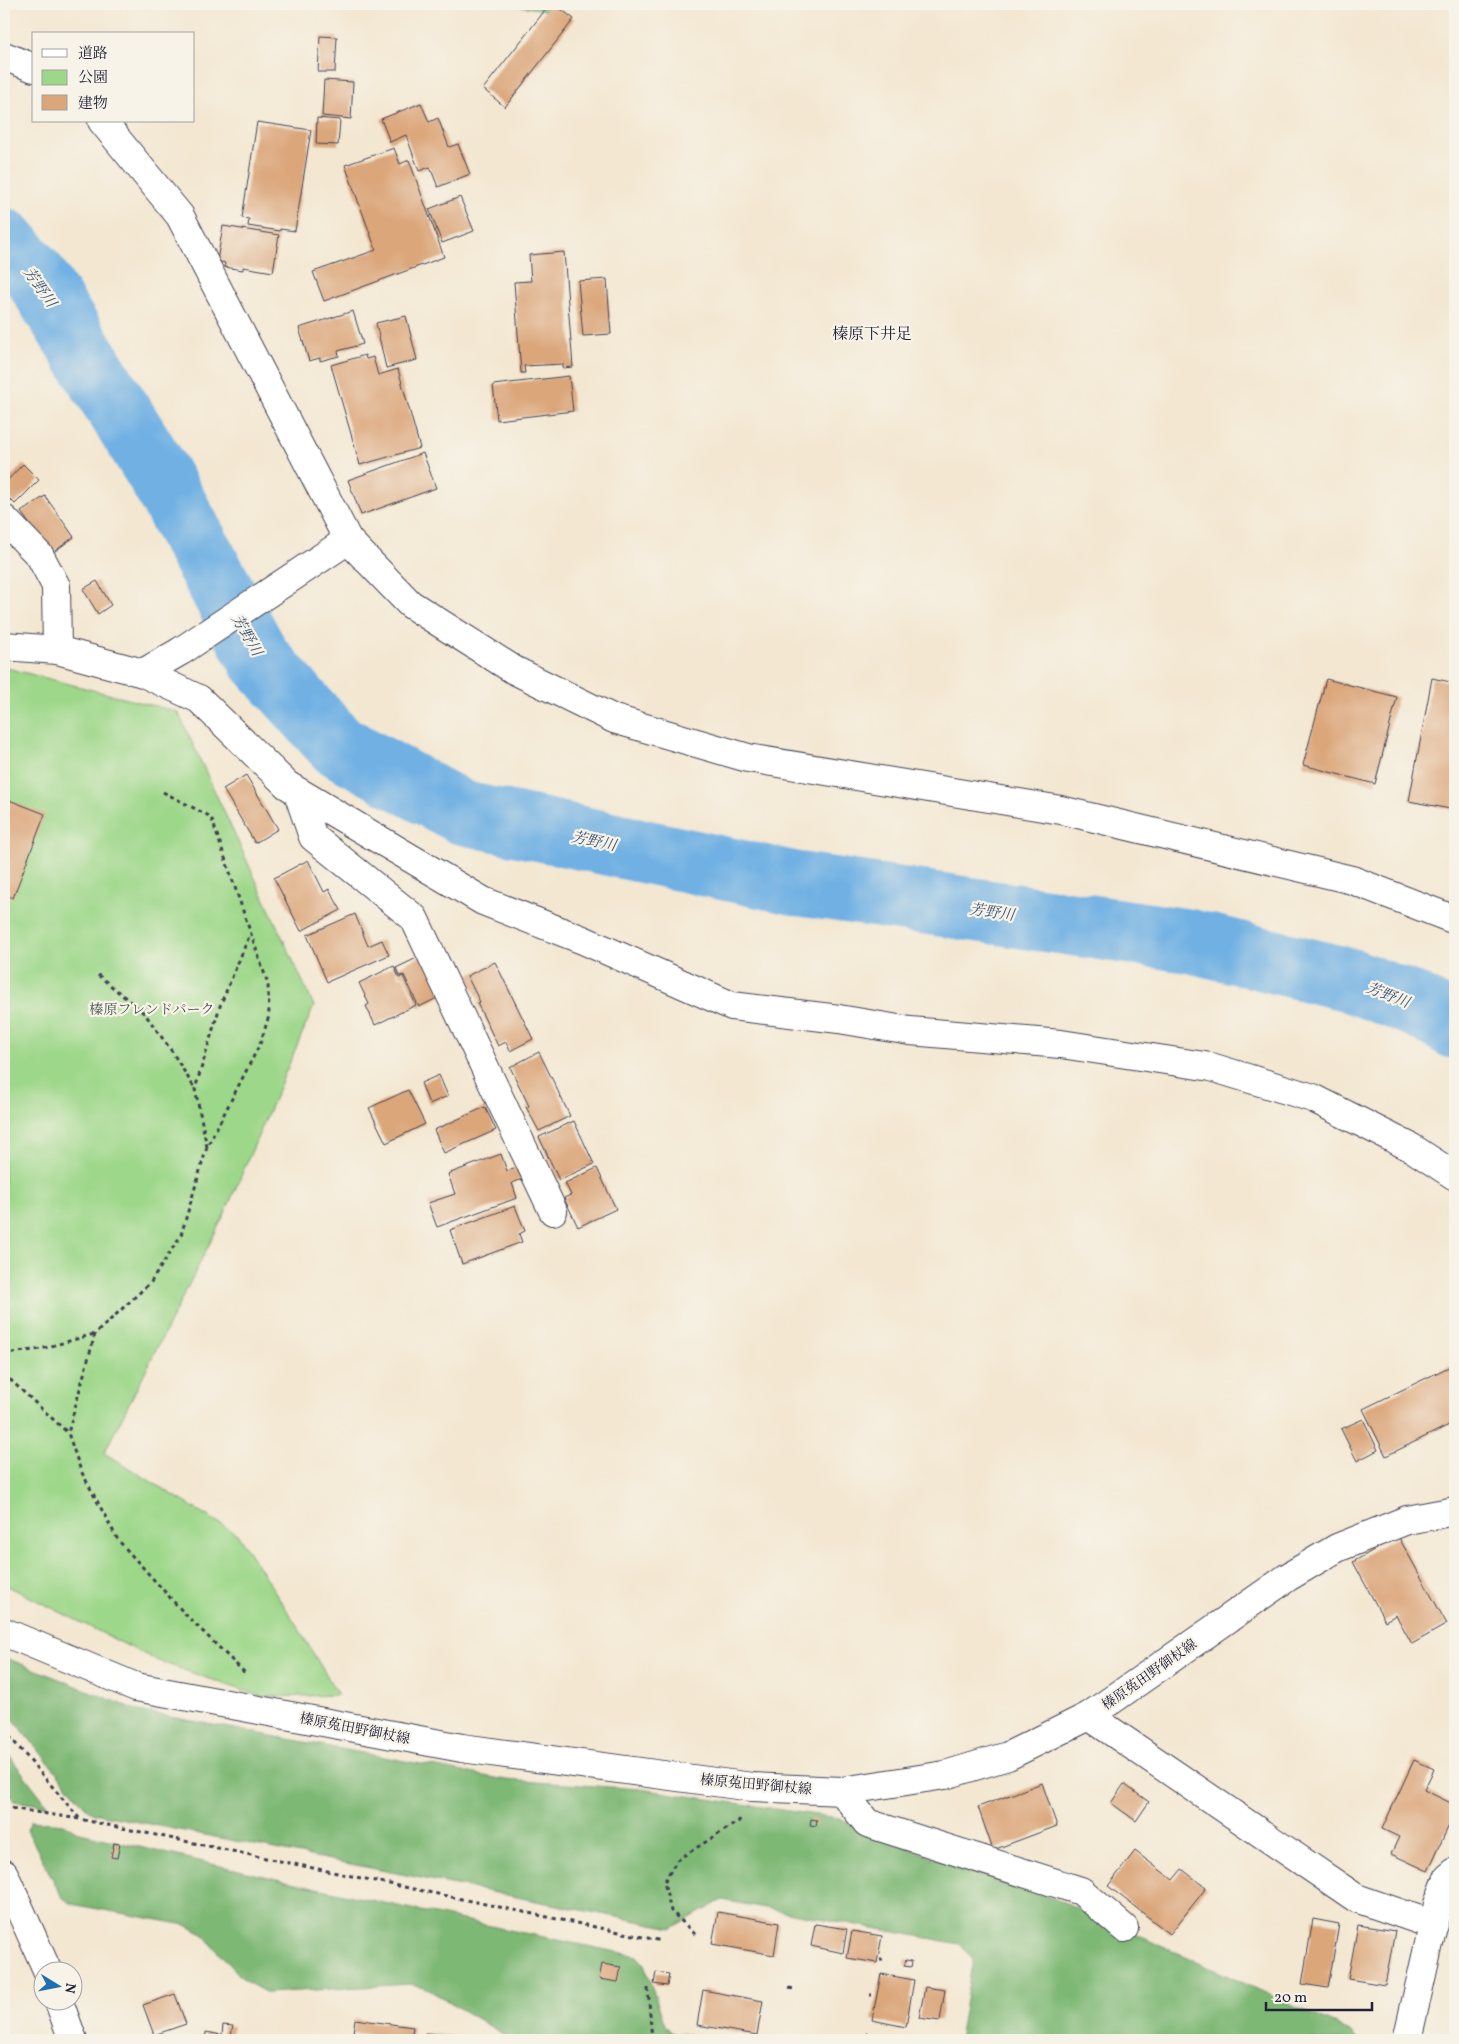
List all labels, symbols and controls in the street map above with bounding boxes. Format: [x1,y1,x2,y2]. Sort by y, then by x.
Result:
legend [32,32,195,122]
text: 道路 [78,44,108,65]
text: 公園 [78,68,108,89]
text: 建物 [78,94,108,115]
water label: 芳野川 [17,263,61,314]
district label: 榛原下井足 [832,324,912,346]
water label: 芳野川 [225,611,267,662]
water label: 芳野川 [569,828,620,858]
water label: 芳野川 [968,900,1018,927]
water label: 芳野川 [1363,979,1414,1015]
park label: 榛原フレンドパーク [90,1001,214,1020]
street label: 榛原菟田野御杖線 [1099,1635,1201,1715]
street label: 榛原菟田野御杖線 [298,1709,411,1749]
street label: 榛原菟田野御杖線 [699,1771,812,1800]
north arrow [32,1962,82,2012]
scale bar [1266,1979,1373,2011]
text: N [59,1981,80,1995]
text: 20 m [1274,1988,1307,2009]

